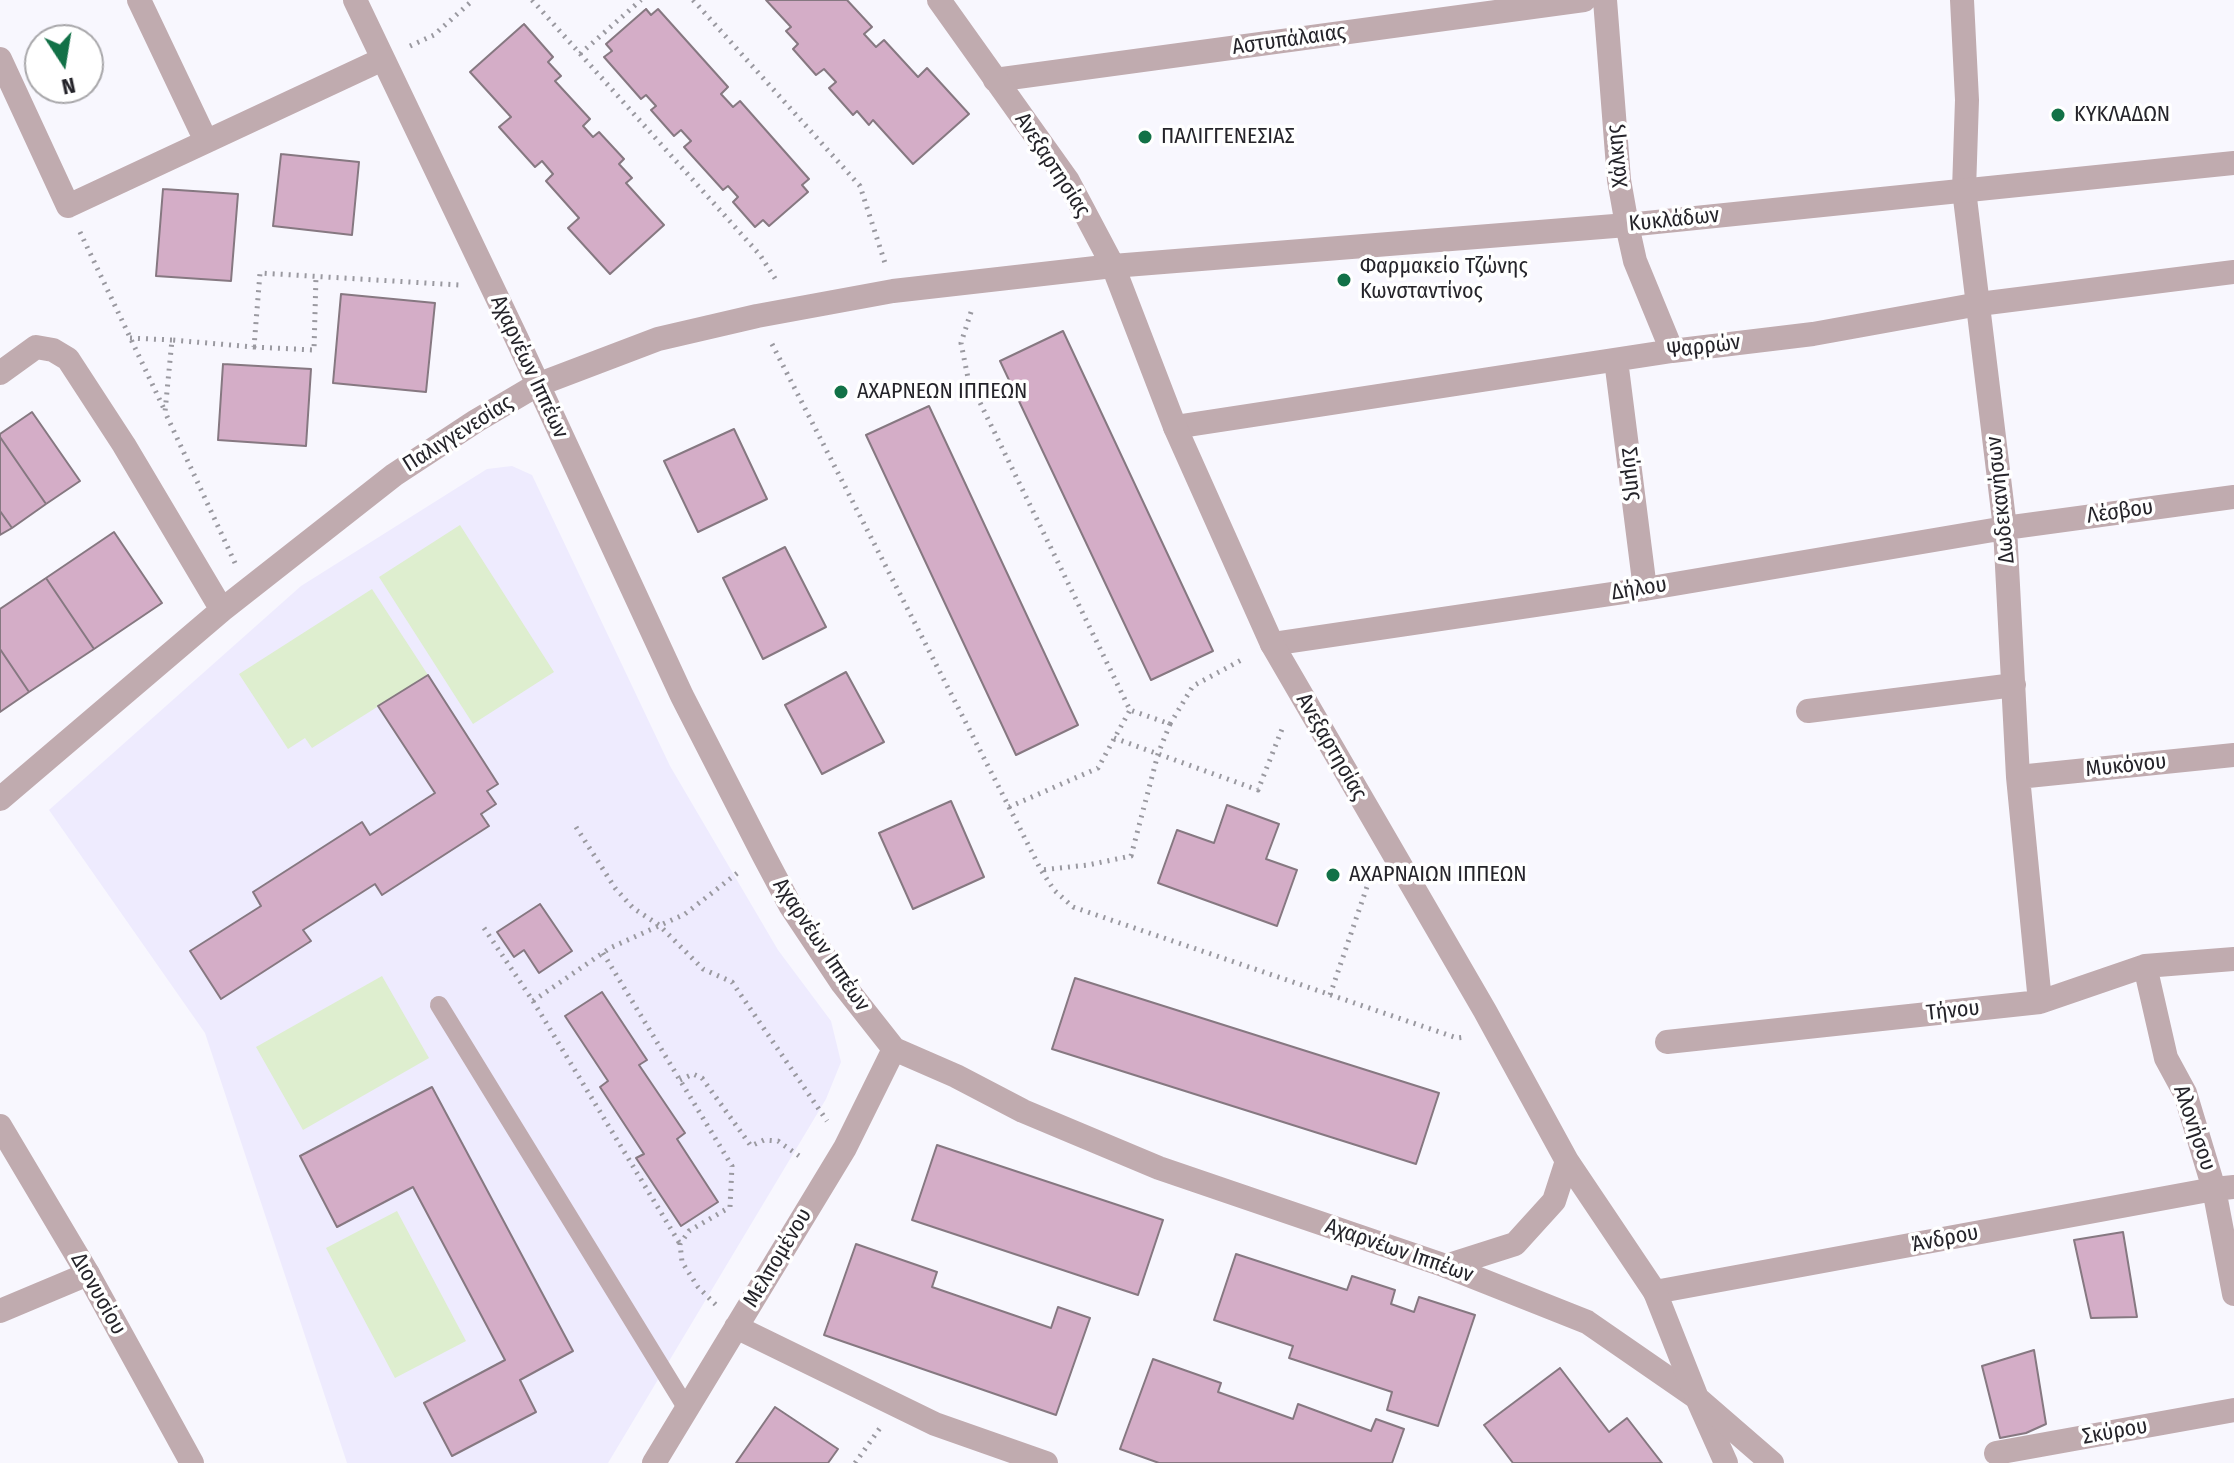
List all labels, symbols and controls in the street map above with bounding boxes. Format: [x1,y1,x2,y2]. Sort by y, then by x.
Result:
street label: Αστυπάλαιας [1231,19,1347,61]
north arrow [24,24,104,104]
text: N [59,71,78,101]
place label: ΚΥΚΛΑΔΩΝ [2074,102,2170,128]
marker: ΚΥΚΛΑΔΩΝ [2049,106,2067,124]
street label: Ανεξαρτησίας [1008,108,1096,222]
street label: Χάλκης [1602,123,1634,189]
place label: ΠΑΛΙΓΓΕΝΕΣΙΑΣ [1161,124,1295,150]
marker: ΠΑΛΙΓΓΕΝΕΣΙΑΣ [1136,128,1154,146]
street label: Κυκλάδων [1628,202,1720,238]
place label: Φαρμακείο Τζώνης Κωνσταντίνος [1360,254,1528,306]
marker: Φαρμακείο Τζώνης Κωνσταντίνος [1335,271,1353,289]
street label: Αχαρνέων Ιππέων [484,291,574,443]
street label: Ψαρρών [1666,329,1742,365]
place label: ΑΧΑΡΝΕΩΝ ΙΠΠΕΩΝ [857,379,1027,405]
marker: ΑΧΑΡΝΕΩΝ ΙΠΠΕΩΝ [832,383,850,401]
street label: Παλιγγενεσίας [398,390,518,478]
street label: Δωδεκανήσων [1981,435,2021,565]
street label: Σύμης [1615,446,1647,502]
street label: Λέσβου [2085,494,2155,530]
street label: Δήλου [1609,572,1669,606]
street label: Ανεξαρτησίας [1290,689,1372,805]
street label: Μυκόνου [2084,749,2168,783]
place label: ΑΧΑΡΝΑΙΩΝ ΙΠΠΕΩΝ [1349,862,1527,888]
marker: ΑΧΑΡΝΑΙΩΝ ΙΠΠΕΩΝ [1324,866,1342,884]
street label: Αχαρνέων Ιππέων [767,873,875,1017]
street label: Τήνου [1925,995,1981,1027]
street label: Αλονήσου [2167,1082,2221,1174]
street label: Μελπομένου [738,1204,818,1312]
street label: Αχαρνέων Ιππέων [1321,1213,1477,1289]
street label: Άνδρου [1909,1220,1981,1258]
street label: Διονυσίου [65,1248,131,1340]
street label: Σκύρου [2080,1413,2150,1451]

